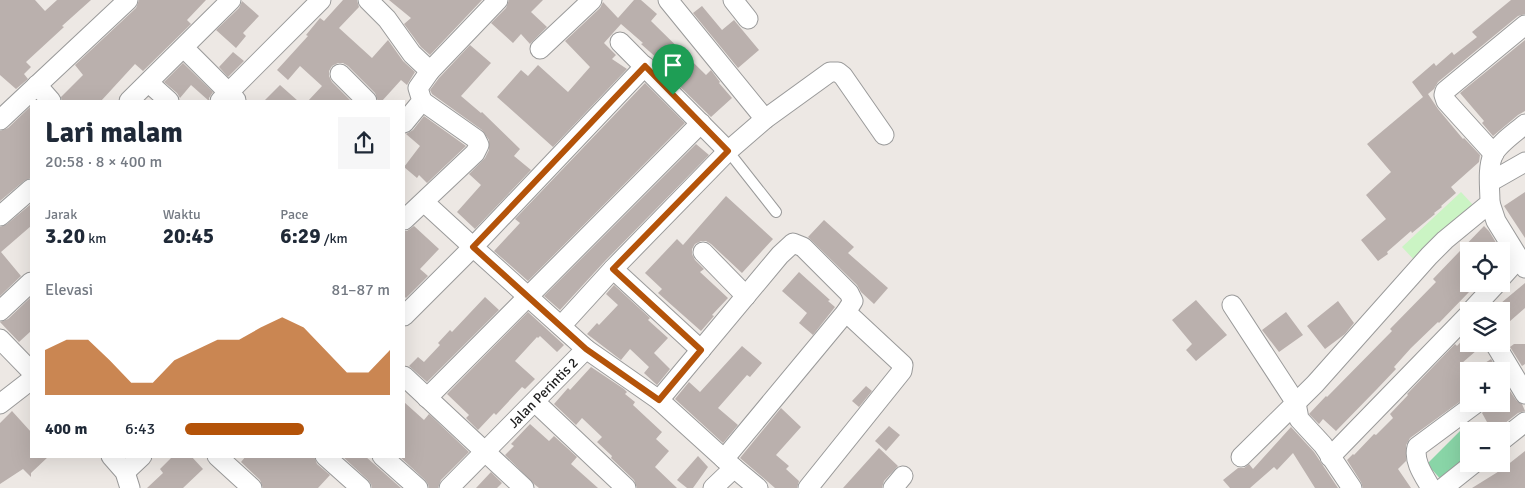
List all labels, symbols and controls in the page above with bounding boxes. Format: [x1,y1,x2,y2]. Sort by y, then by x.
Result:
pin [652,44,694,95]
icon: arrive [659,51,687,79]
text: Lari malam [45,116,183,150]
button: share [338,117,390,169]
text: 20:58 · 8 × 400 m [45,152,162,172]
text: Jarak [45,206,77,223]
text: Waktu [163,206,201,223]
text: Pace [280,206,309,223]
text: 3.20 [45,223,85,249]
text: 20:45 [163,223,214,249]
text: 6:29 [280,223,321,249]
text: km [85,230,106,247]
text: /km [321,230,348,247]
map controls [1460,242,1510,472]
button: locate [1460,242,1510,292]
text: Elevasi [45,280,93,300]
text: 81–87 m [332,280,390,300]
button: layers [1460,302,1510,352]
street label: Jalan Perintis 2 [505,354,581,431]
button: + [1460,362,1510,412]
text: 400 m [45,419,87,439]
text: 6:43 [125,419,155,439]
button: − [1460,422,1510,472]

